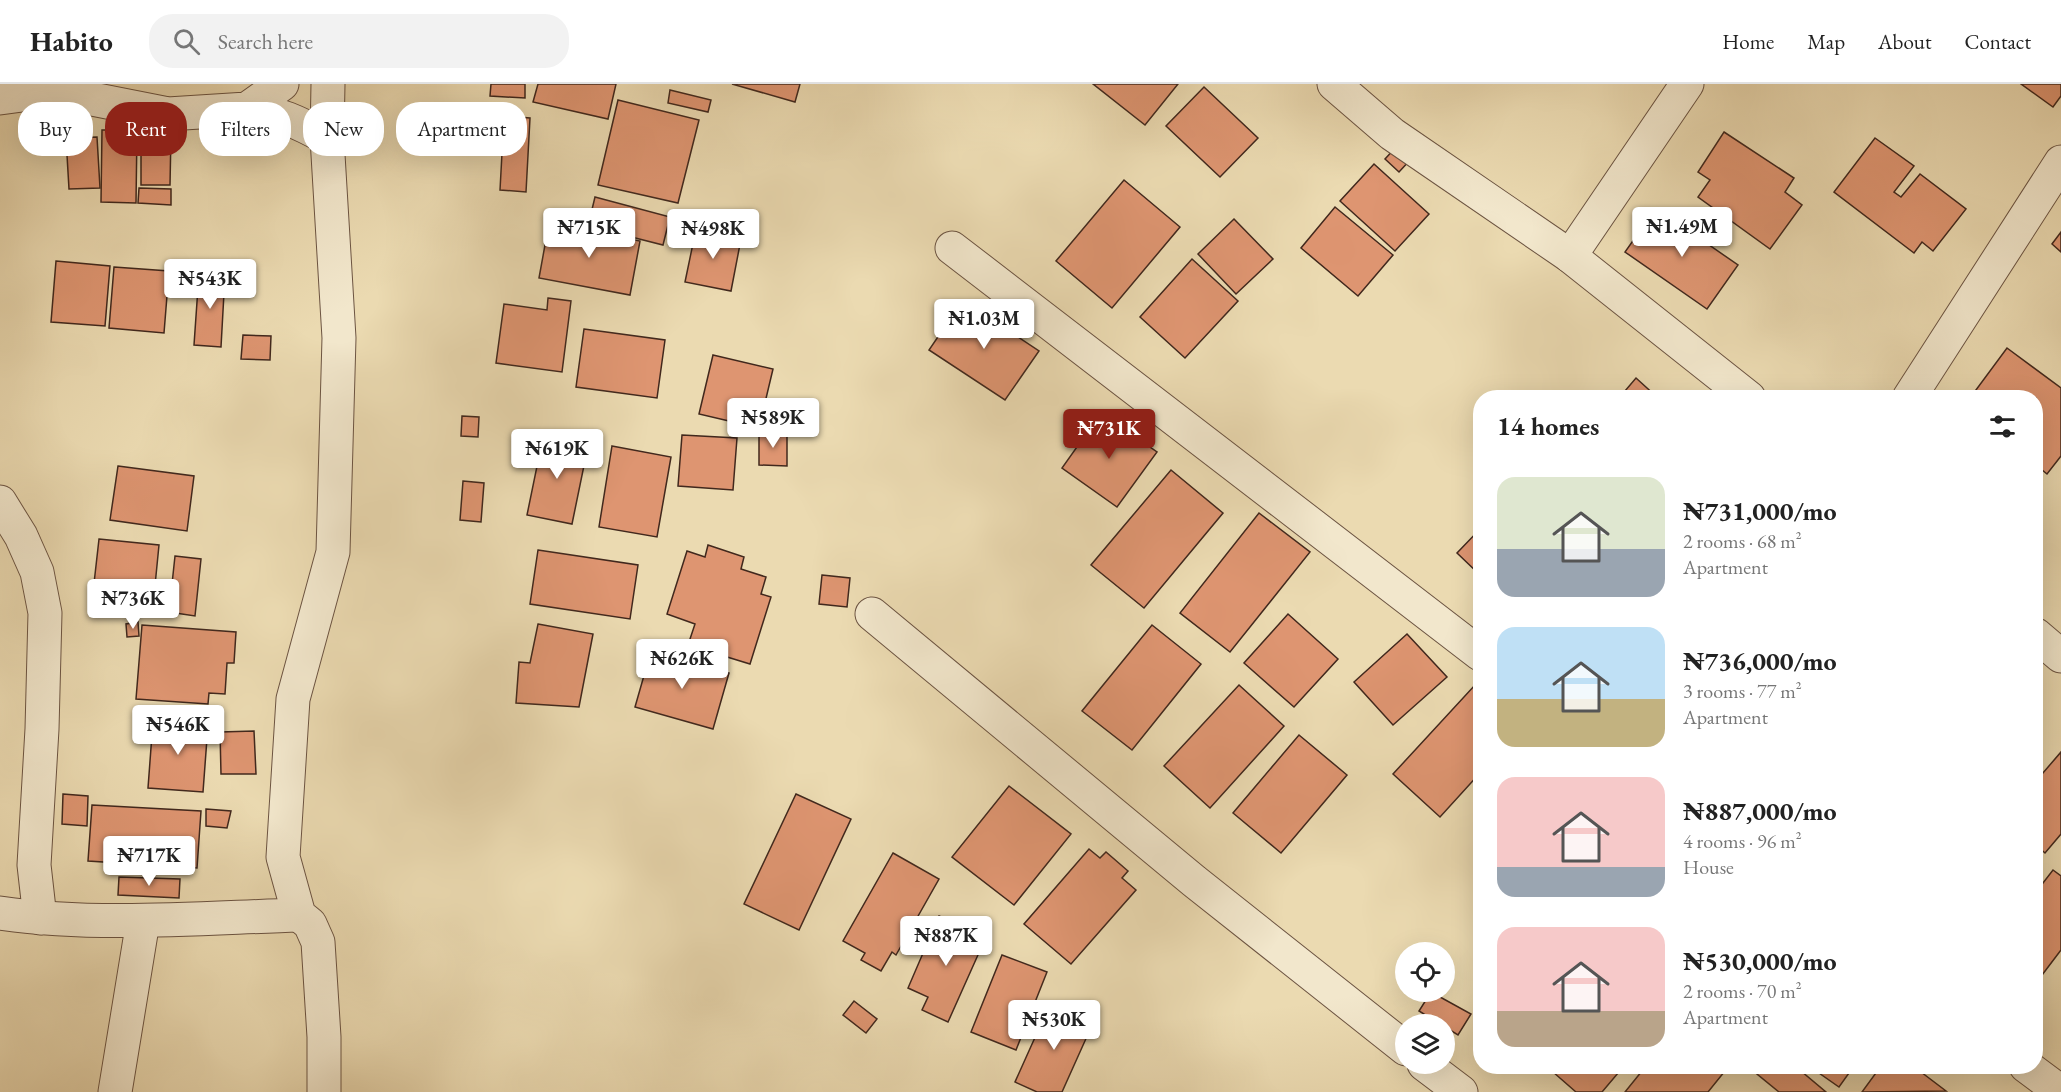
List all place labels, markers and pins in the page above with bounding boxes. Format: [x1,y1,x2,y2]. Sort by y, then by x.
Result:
pin: ₦1.49M [1633,207,1731,258]
pin: ₦715K [547,208,631,259]
pin: ₦498K [671,209,755,260]
pin: ₦543K [168,259,252,310]
pin: ₦1.03M [935,299,1033,350]
pin: ₦589K [731,398,815,449]
pin: ₦731K [1067,409,1151,460]
pin: ₦619K [515,429,599,480]
pin: ₦736K [91,579,175,630]
pin: ₦626K [640,639,724,690]
pin: ₦546K [136,705,220,756]
pin: ₦717K [107,836,191,887]
pin: ₦887K [904,916,988,967]
pin: ₦530K [1012,1000,1096,1051]

